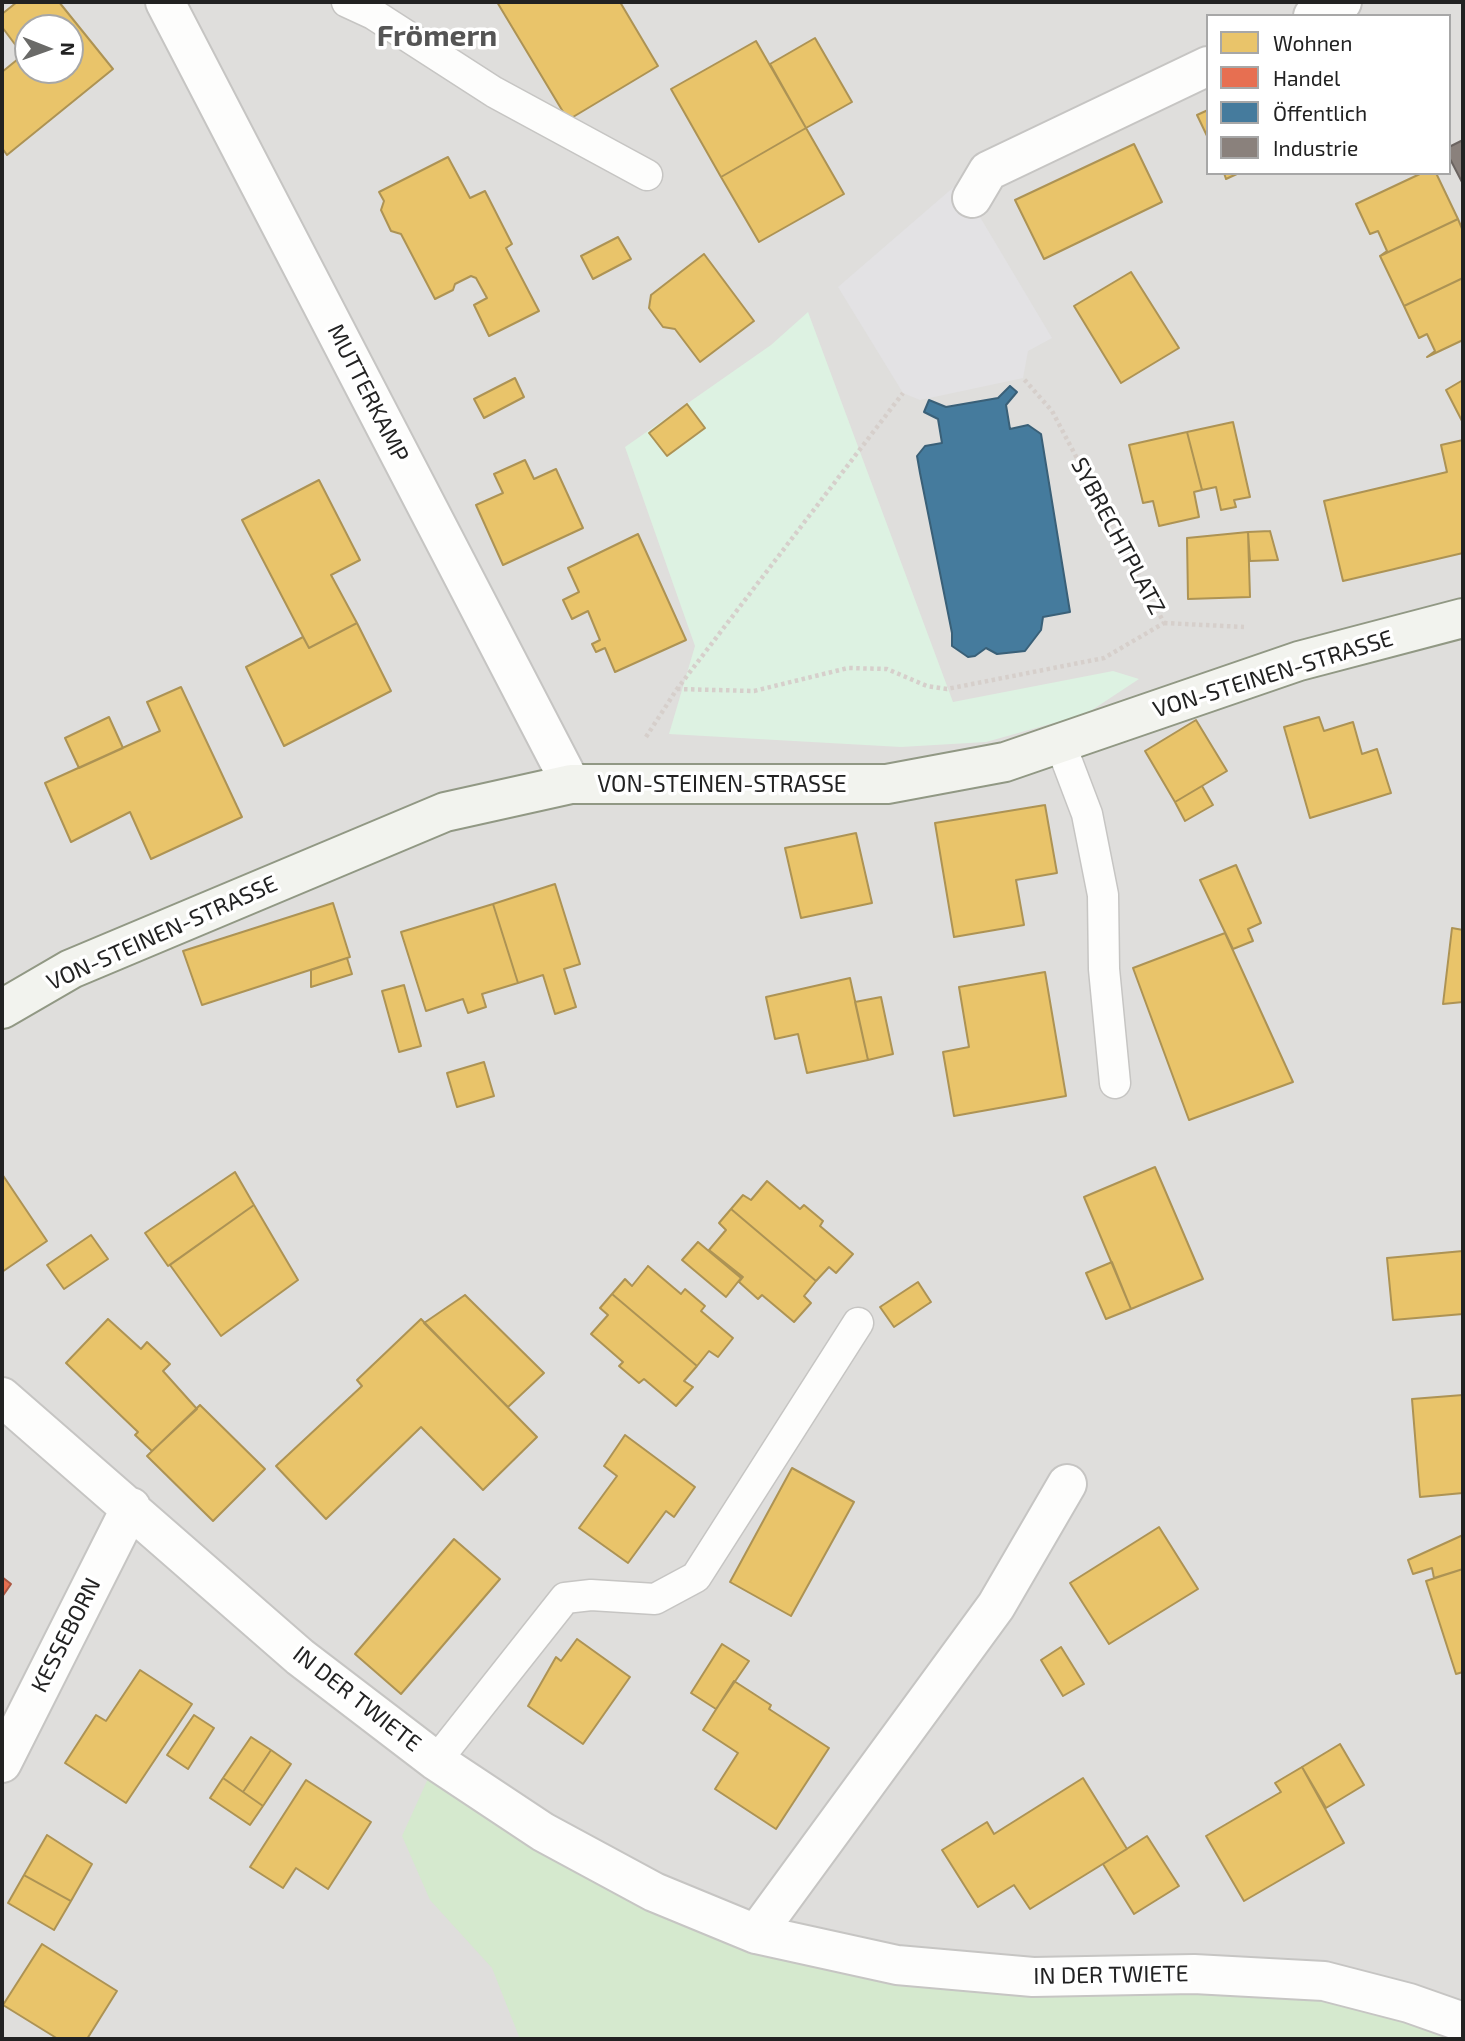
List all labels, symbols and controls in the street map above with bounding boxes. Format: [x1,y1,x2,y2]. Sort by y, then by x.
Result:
north arrow [14,14,84,84]
legend [1206,14,1451,175]
district label: Frömern [377,18,497,54]
text: Wohnen [1273,30,1352,55]
text: N [57,42,80,56]
text: Handel [1273,65,1340,90]
text: Öffentlich [1273,100,1367,125]
text: Industrie [1273,135,1358,160]
street label: MUTTERKAMP [321,319,415,467]
street label: SYBRECHTPLATZ [1065,453,1171,619]
street label: VON-STEINEN-STRASSE [1150,624,1396,724]
street label: VON-STEINEN-STRASSE [597,770,847,798]
street label: VON-STEINEN-STRASSE [42,870,282,996]
street label: KESSEBORN [25,1573,107,1697]
street label: IN DER TWIETE [287,1640,427,1758]
street label: IN DER TWIETE [1033,1960,1189,1990]

